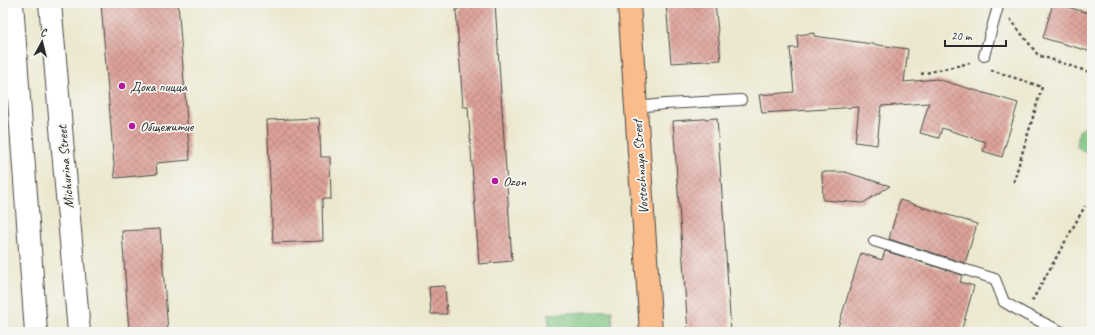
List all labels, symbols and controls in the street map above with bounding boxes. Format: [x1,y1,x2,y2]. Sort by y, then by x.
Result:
north arrow [22,22,62,62]
scale bar [945,22,1006,48]
text: С [40,25,48,40]
text: 20 m [951,28,973,44]
place label: Дока пицца [130,78,188,95]
marker: Дока пицца [117,81,127,91]
street label: Vostochnaya Street [629,117,652,215]
place label: Общежитие [140,118,195,135]
marker: Общежитие [127,121,137,131]
street label: Michurina Street [53,124,78,209]
place label: Ozon [503,173,527,190]
marker: Ozon [490,176,500,186]

